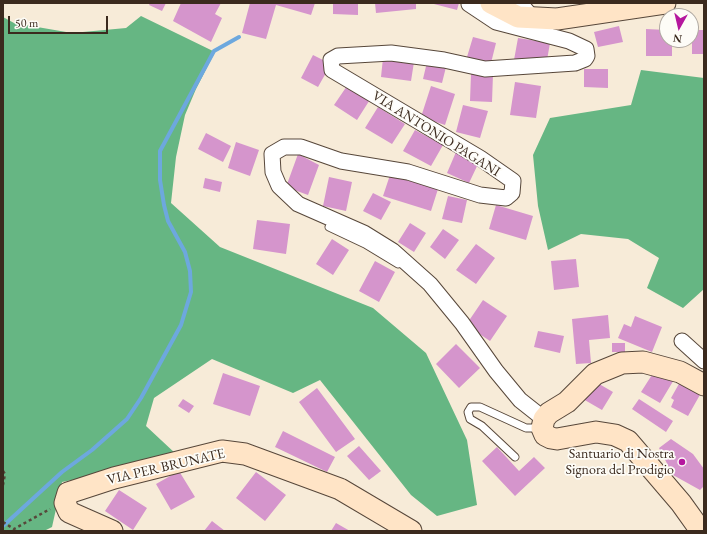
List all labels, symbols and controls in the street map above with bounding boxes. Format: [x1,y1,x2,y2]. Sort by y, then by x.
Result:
scale bar [10,8,110,34]
north arrow [659,8,699,48]
text: 50 m [15,15,38,31]
text: N [672,31,683,46]
street label: VIA ANTONIO PAGANI [369,88,503,180]
street label: VIA PER BRUNATE [105,445,227,489]
place label: Santuario di Nostra Signora del Prodigio [566,446,674,478]
marker: Santuario di Nostra Signora del Prodigio [677,457,687,467]

